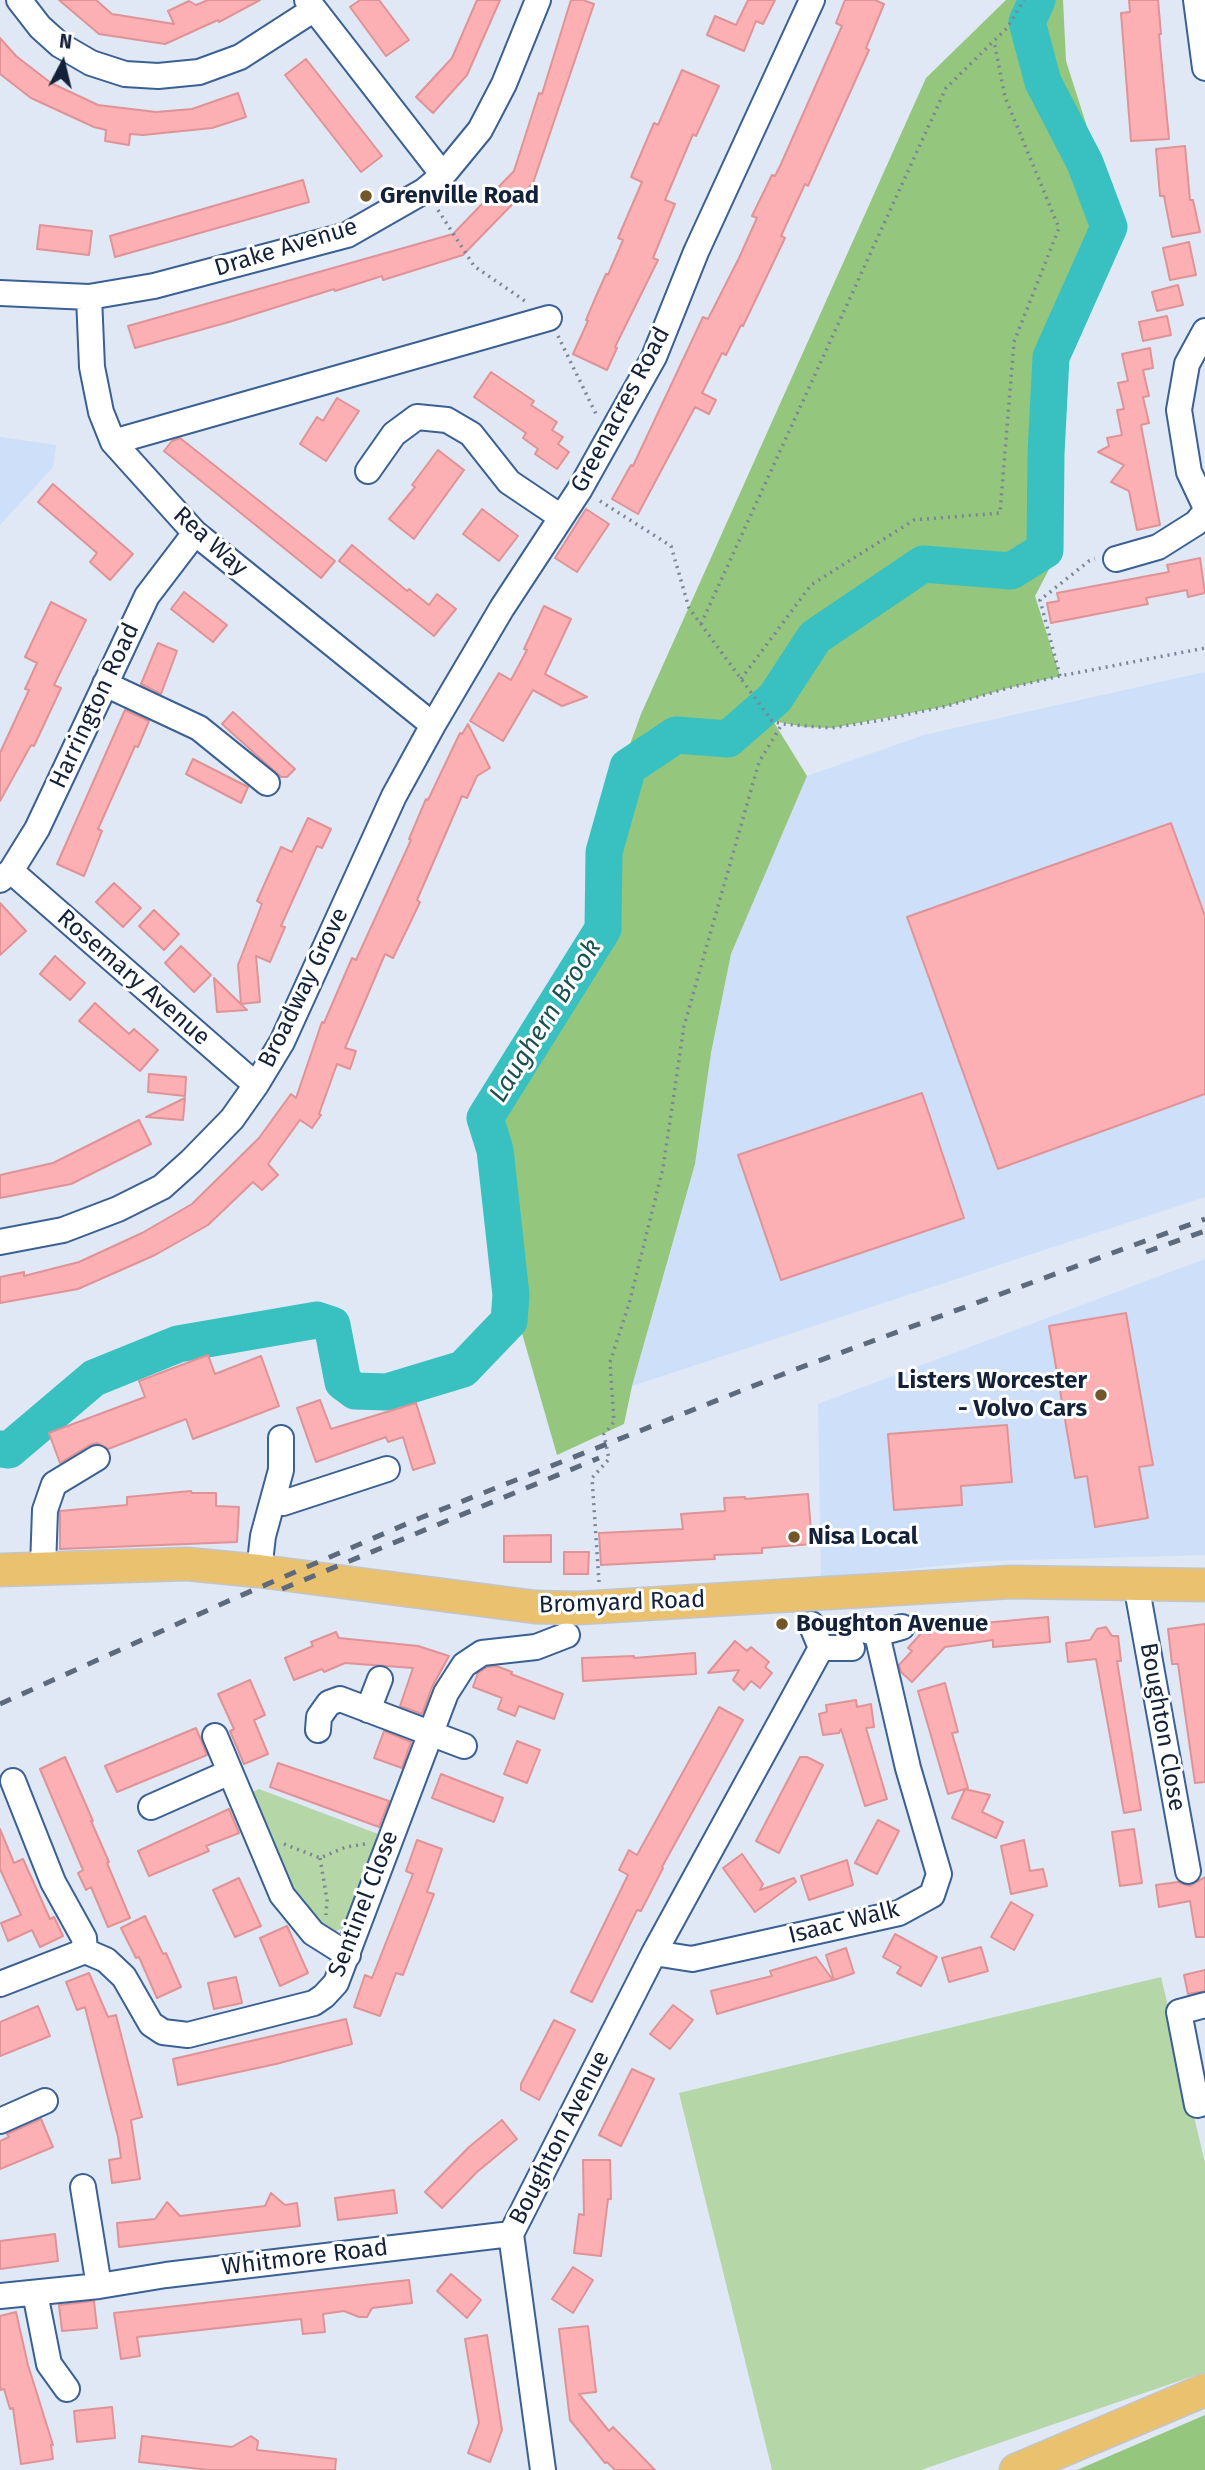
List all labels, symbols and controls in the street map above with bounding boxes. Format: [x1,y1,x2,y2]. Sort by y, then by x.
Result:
north arrow [28,28,98,98]
text: N [58,29,73,54]
place label: Grenville Road [380,182,539,210]
marker: Grenville Road [358,188,374,204]
street label: Drake Avenue [211,213,361,283]
street label: Greenacres Road [565,322,677,498]
street label: Rea Way [167,501,253,583]
street label: Harrington Road [44,619,146,793]
street label: Broadway Grove [253,903,355,1073]
street label: Rosemary Avenue [51,904,215,1052]
water label: Laughern Brook [483,934,609,1108]
place label: Listers Worcester - Volvo Cars [897,1367,1087,1423]
marker: Listers Worcester - Volvo Cars [1093,1387,1109,1403]
place label: Nisa Local [808,1523,918,1551]
marker: Nisa Local [786,1529,802,1545]
street label: Bromyard Road [538,1586,706,1620]
place label: Boughton Avenue [796,1610,988,1638]
marker: Boughton Avenue [774,1616,790,1632]
street label: Boughton Close [1133,1641,1191,1813]
street label: Sentinel Close [323,1827,405,1981]
street label: Isaac Walk [786,1895,902,1951]
street label: Boughton Avenue [504,2046,616,2230]
street label: Whitmore Road [220,2234,390,2282]

